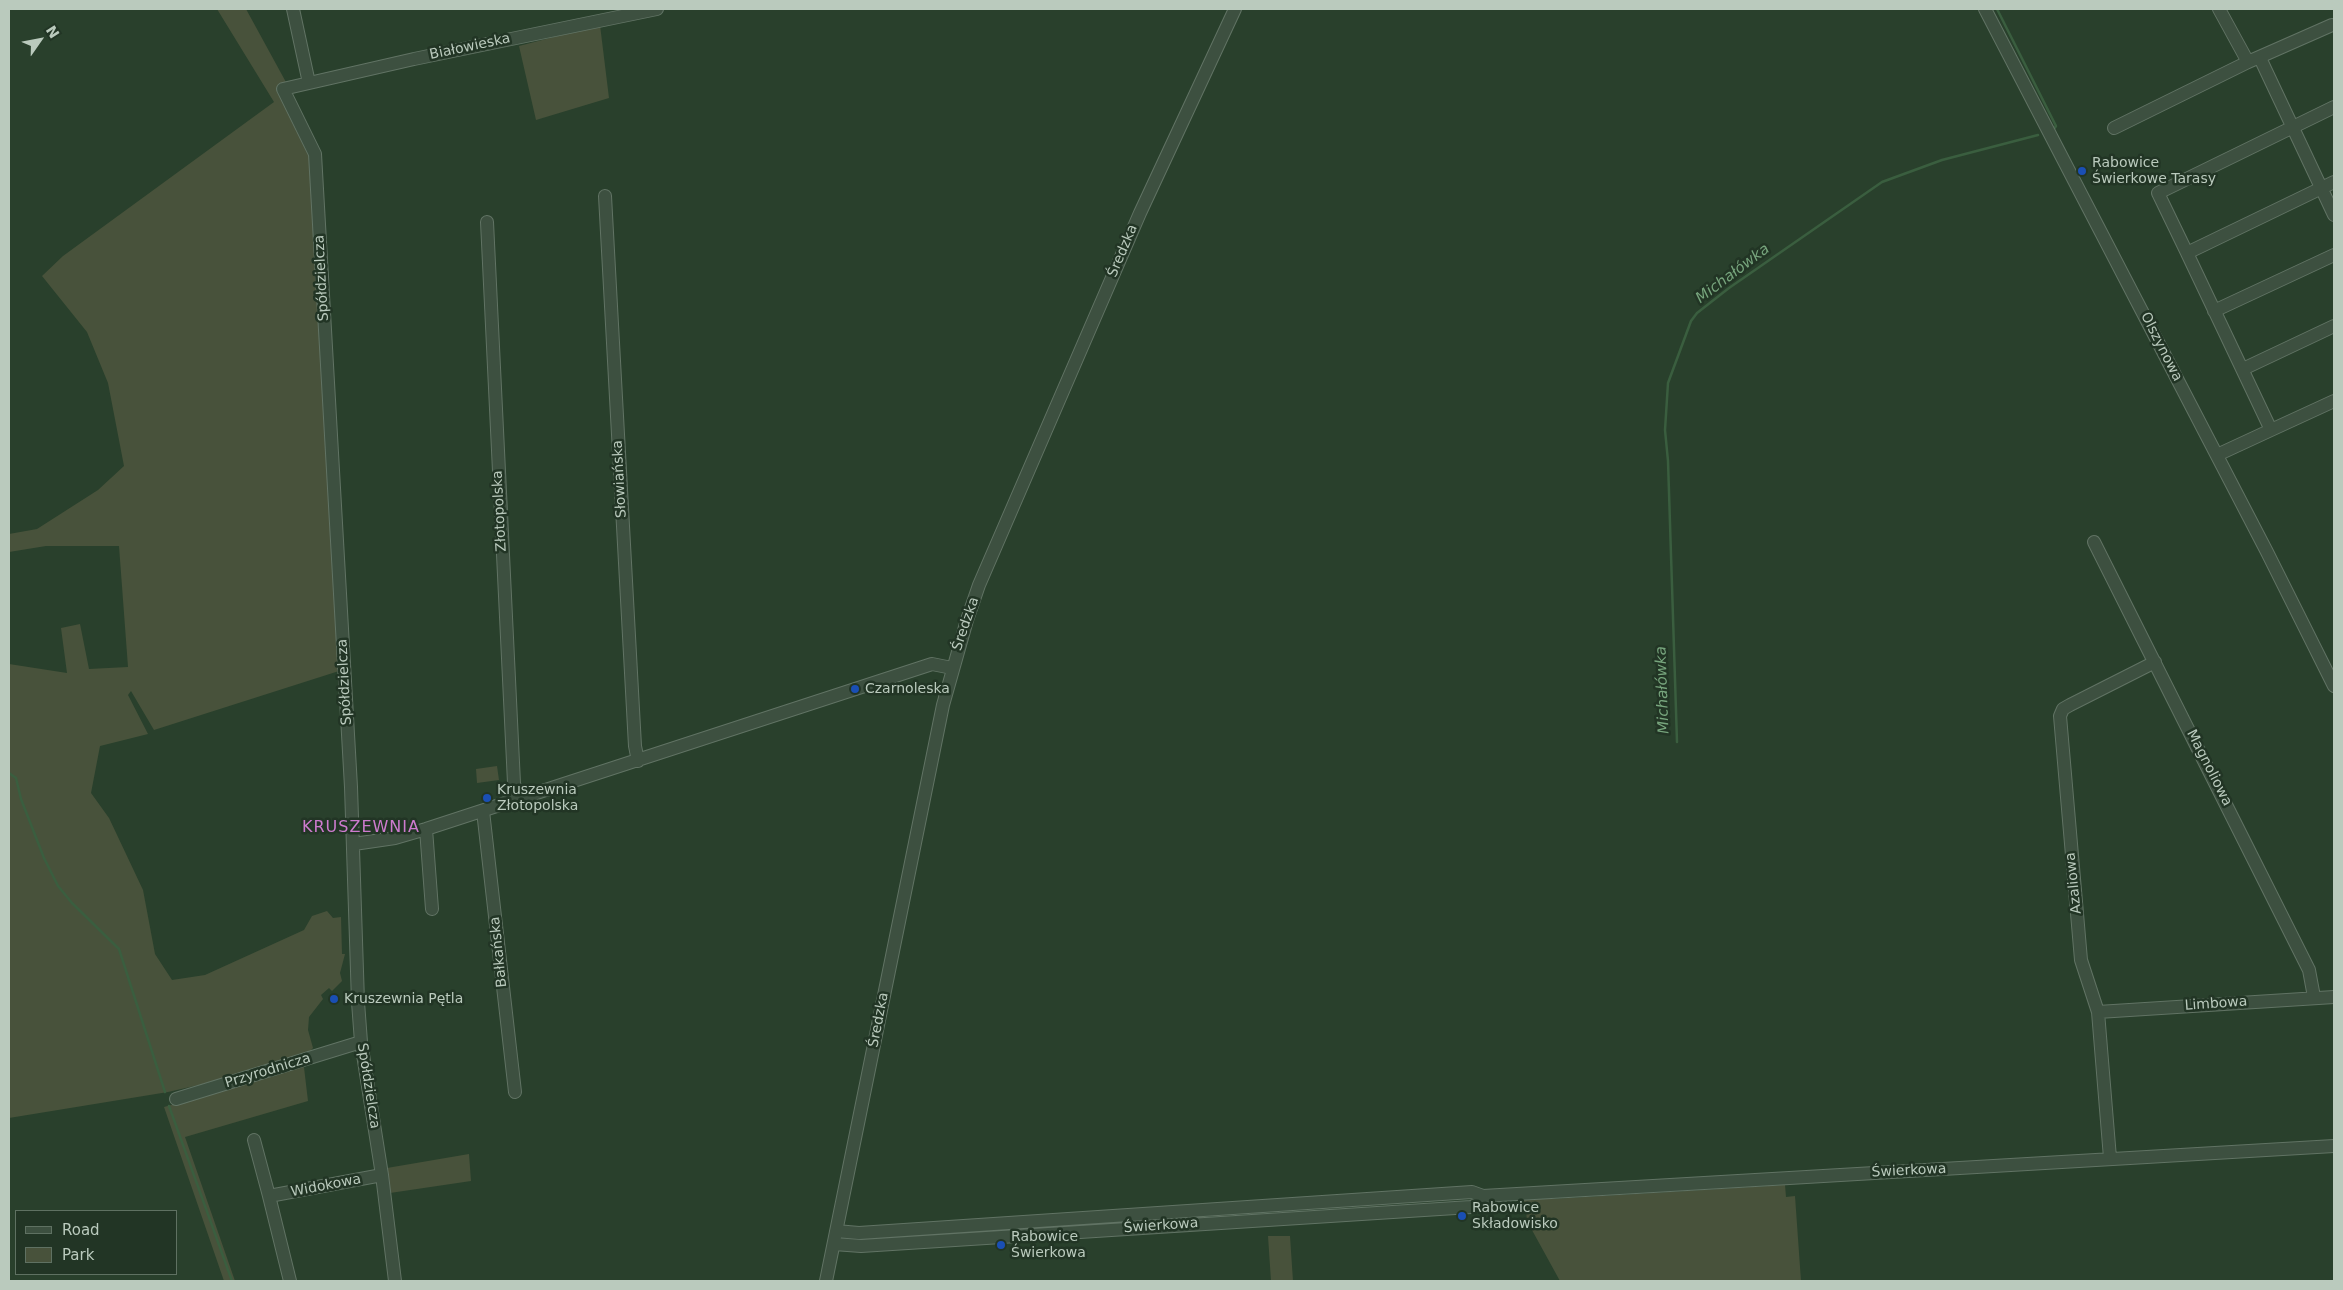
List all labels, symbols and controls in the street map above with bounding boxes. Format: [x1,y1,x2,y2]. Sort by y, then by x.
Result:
north arrow [15,15,65,65]
text: N [43,23,62,41]
street label: Białowieska [428,30,512,64]
place label: Rabowice Świerkowe Tarasy [2092,155,2216,188]
marker: Rabowice Świerkowe Tarasy [2076,165,2088,177]
street label: Średzka [1104,222,1142,280]
street label: Spółdzielcza [311,234,333,322]
water label: Michałówka [1693,240,1773,308]
street label: Olszynowa [2136,310,2186,384]
street label: Słowiańska [610,440,630,518]
street label: Złotopolska [489,470,511,552]
street label: Średzka [949,595,983,653]
street label: Spółdzielcza [334,638,356,726]
water label: Michałówka [1652,646,1674,734]
place label: Czarnoleska [865,681,950,697]
marker: Czarnoleska [849,683,861,695]
street label: Magnoliowa [2183,727,2235,809]
place label: Kruszewnia Złotopolska [497,782,578,814]
marker: Kruszewnia Złotopolska [481,792,493,804]
district label: KRUSZEWNIA [301,818,421,838]
street label: Azaliowa [2062,851,2086,915]
street label: Bałkańska [487,916,511,988]
place label: Kruszewnia Pętla [344,991,463,1007]
street label: Średzka [865,991,893,1049]
marker: Kruszewnia Pętla [328,993,340,1005]
street label: Limbowa [2184,993,2248,1015]
street label: Spółdzielcza [353,1042,383,1130]
street label: Przyrodnicza [223,1050,313,1092]
street label: Świerkowa [1871,1161,1947,1181]
street label: Widokowa [290,1171,362,1201]
place label: Rabowice Składowisko [1472,1200,1558,1232]
legend [15,1210,178,1275]
marker: Rabowice Składowisko [1456,1210,1468,1222]
street label: Świerkowa [1123,1215,1199,1237]
text: Road [62,1221,100,1239]
place label: Rabowice Świerkowa [1011,1229,1086,1262]
marker: Rabowice Świerkowa [995,1239,1007,1251]
text: Park [62,1246,94,1264]

